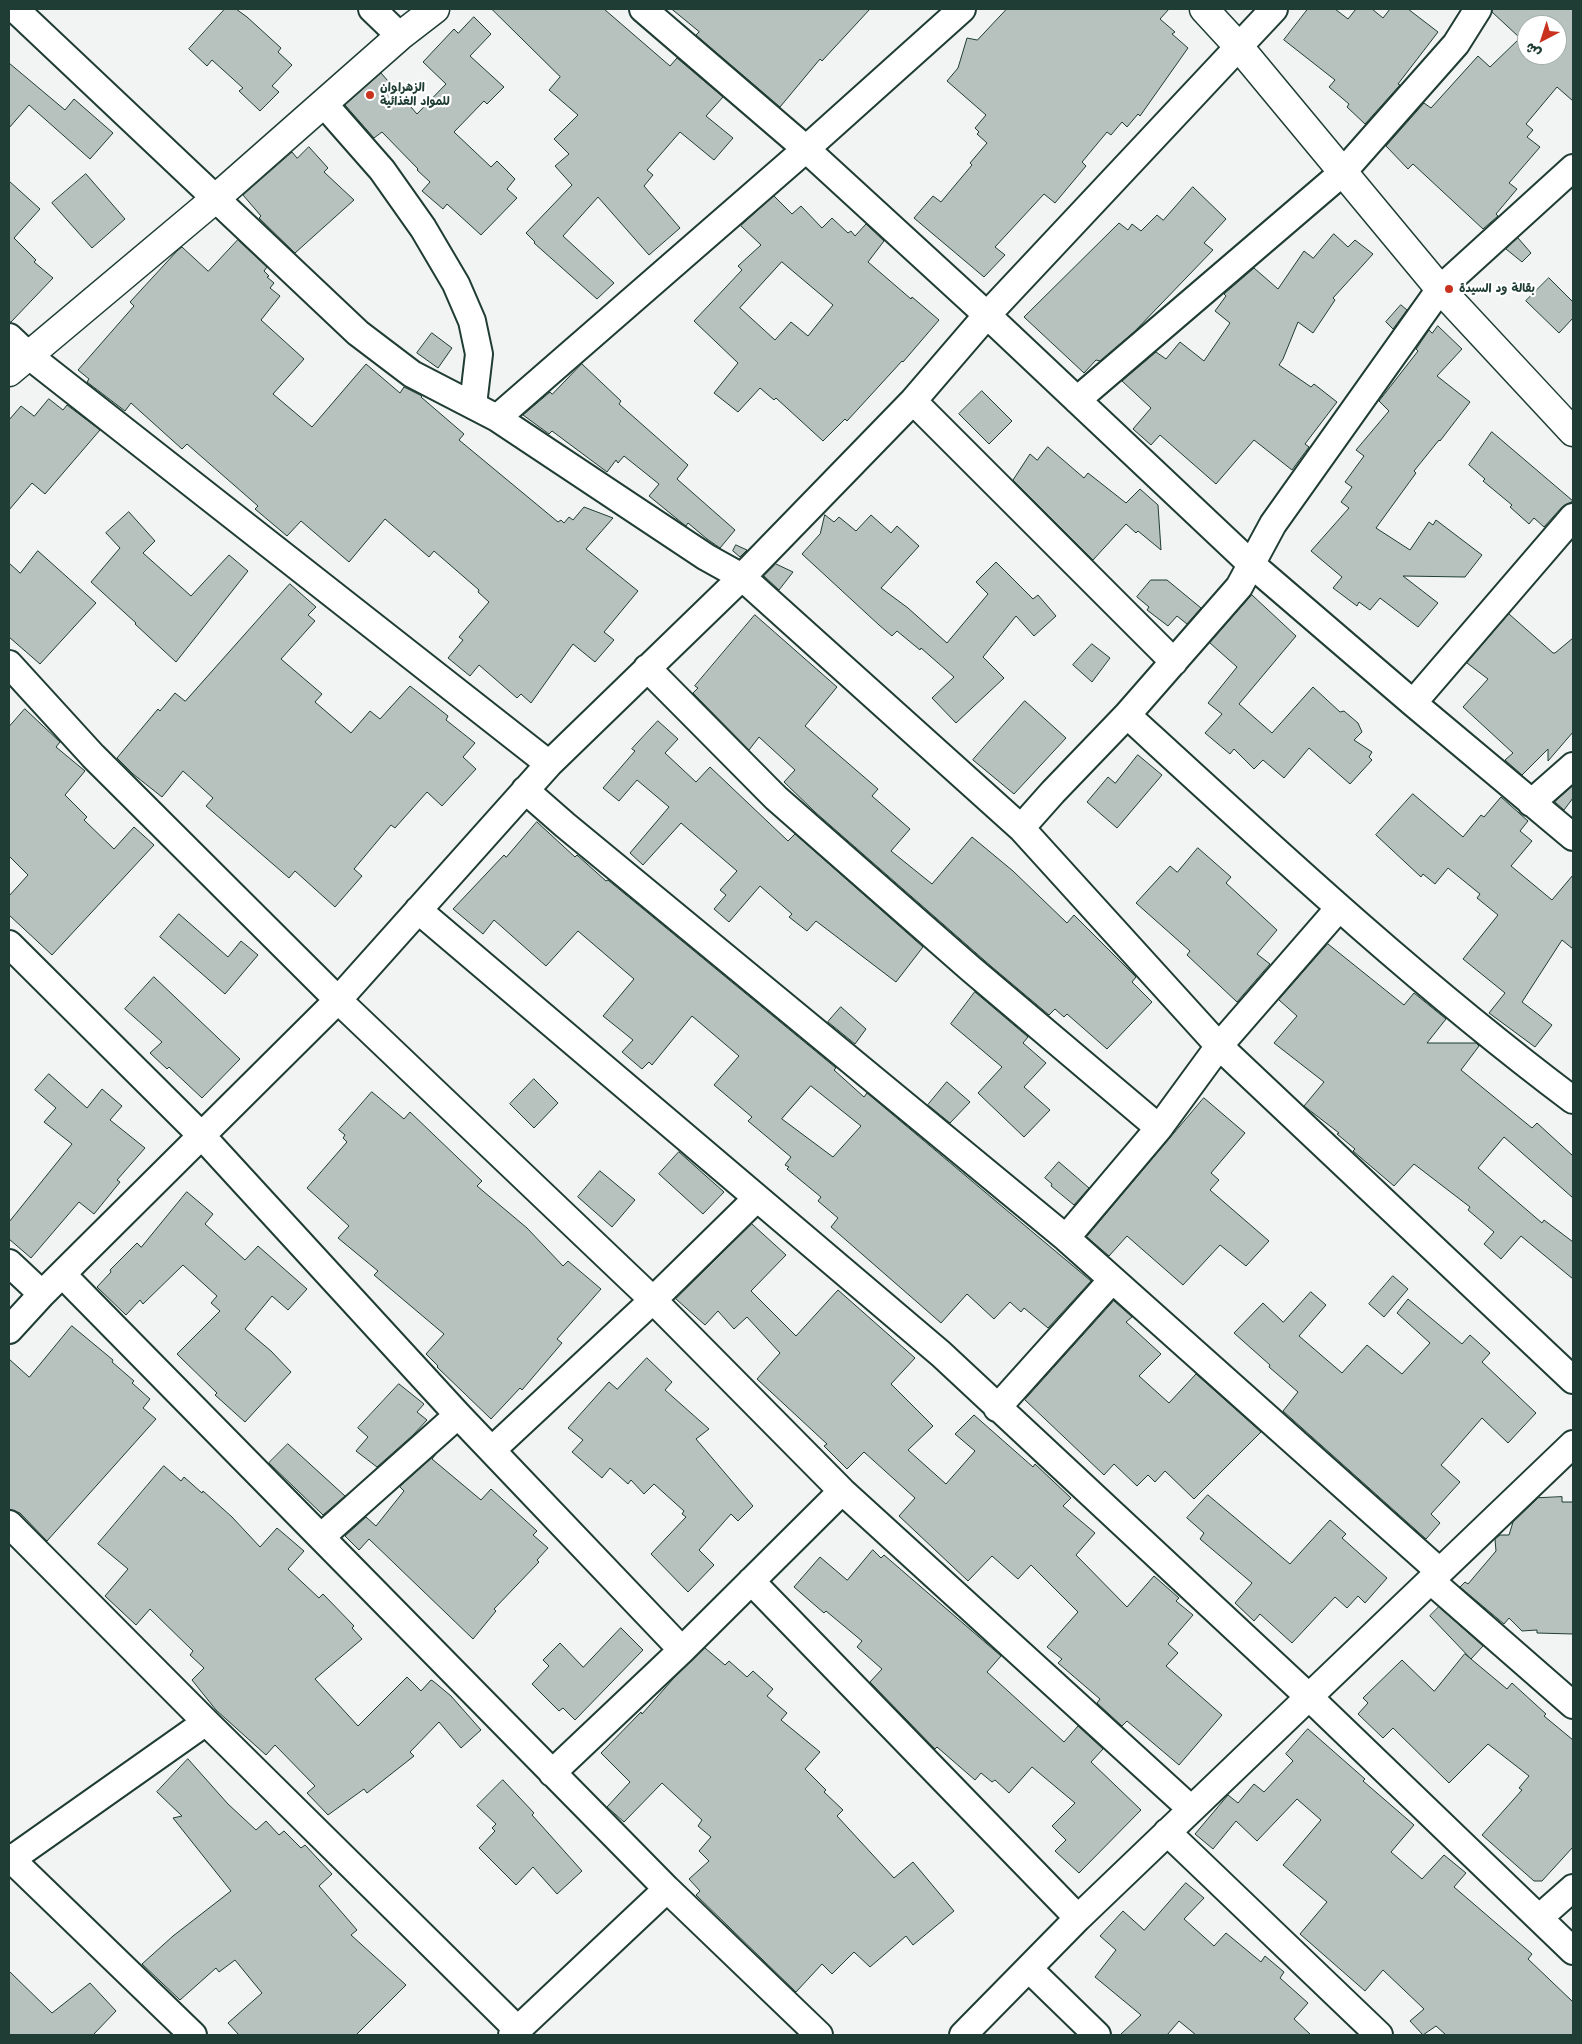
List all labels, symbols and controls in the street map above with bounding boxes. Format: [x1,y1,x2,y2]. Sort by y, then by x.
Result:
north arrow [1517,15,1567,65]
text: ش [1521,39,1545,63]
place label: الزهراوان للمواد الغذائية [380,81,450,109]
marker: الزهراوان للمواد الغذائية [364,89,376,101]
place label: بقالة ود السيدة [1459,282,1535,296]
marker: بقالة ود السيدة [1443,283,1455,295]

